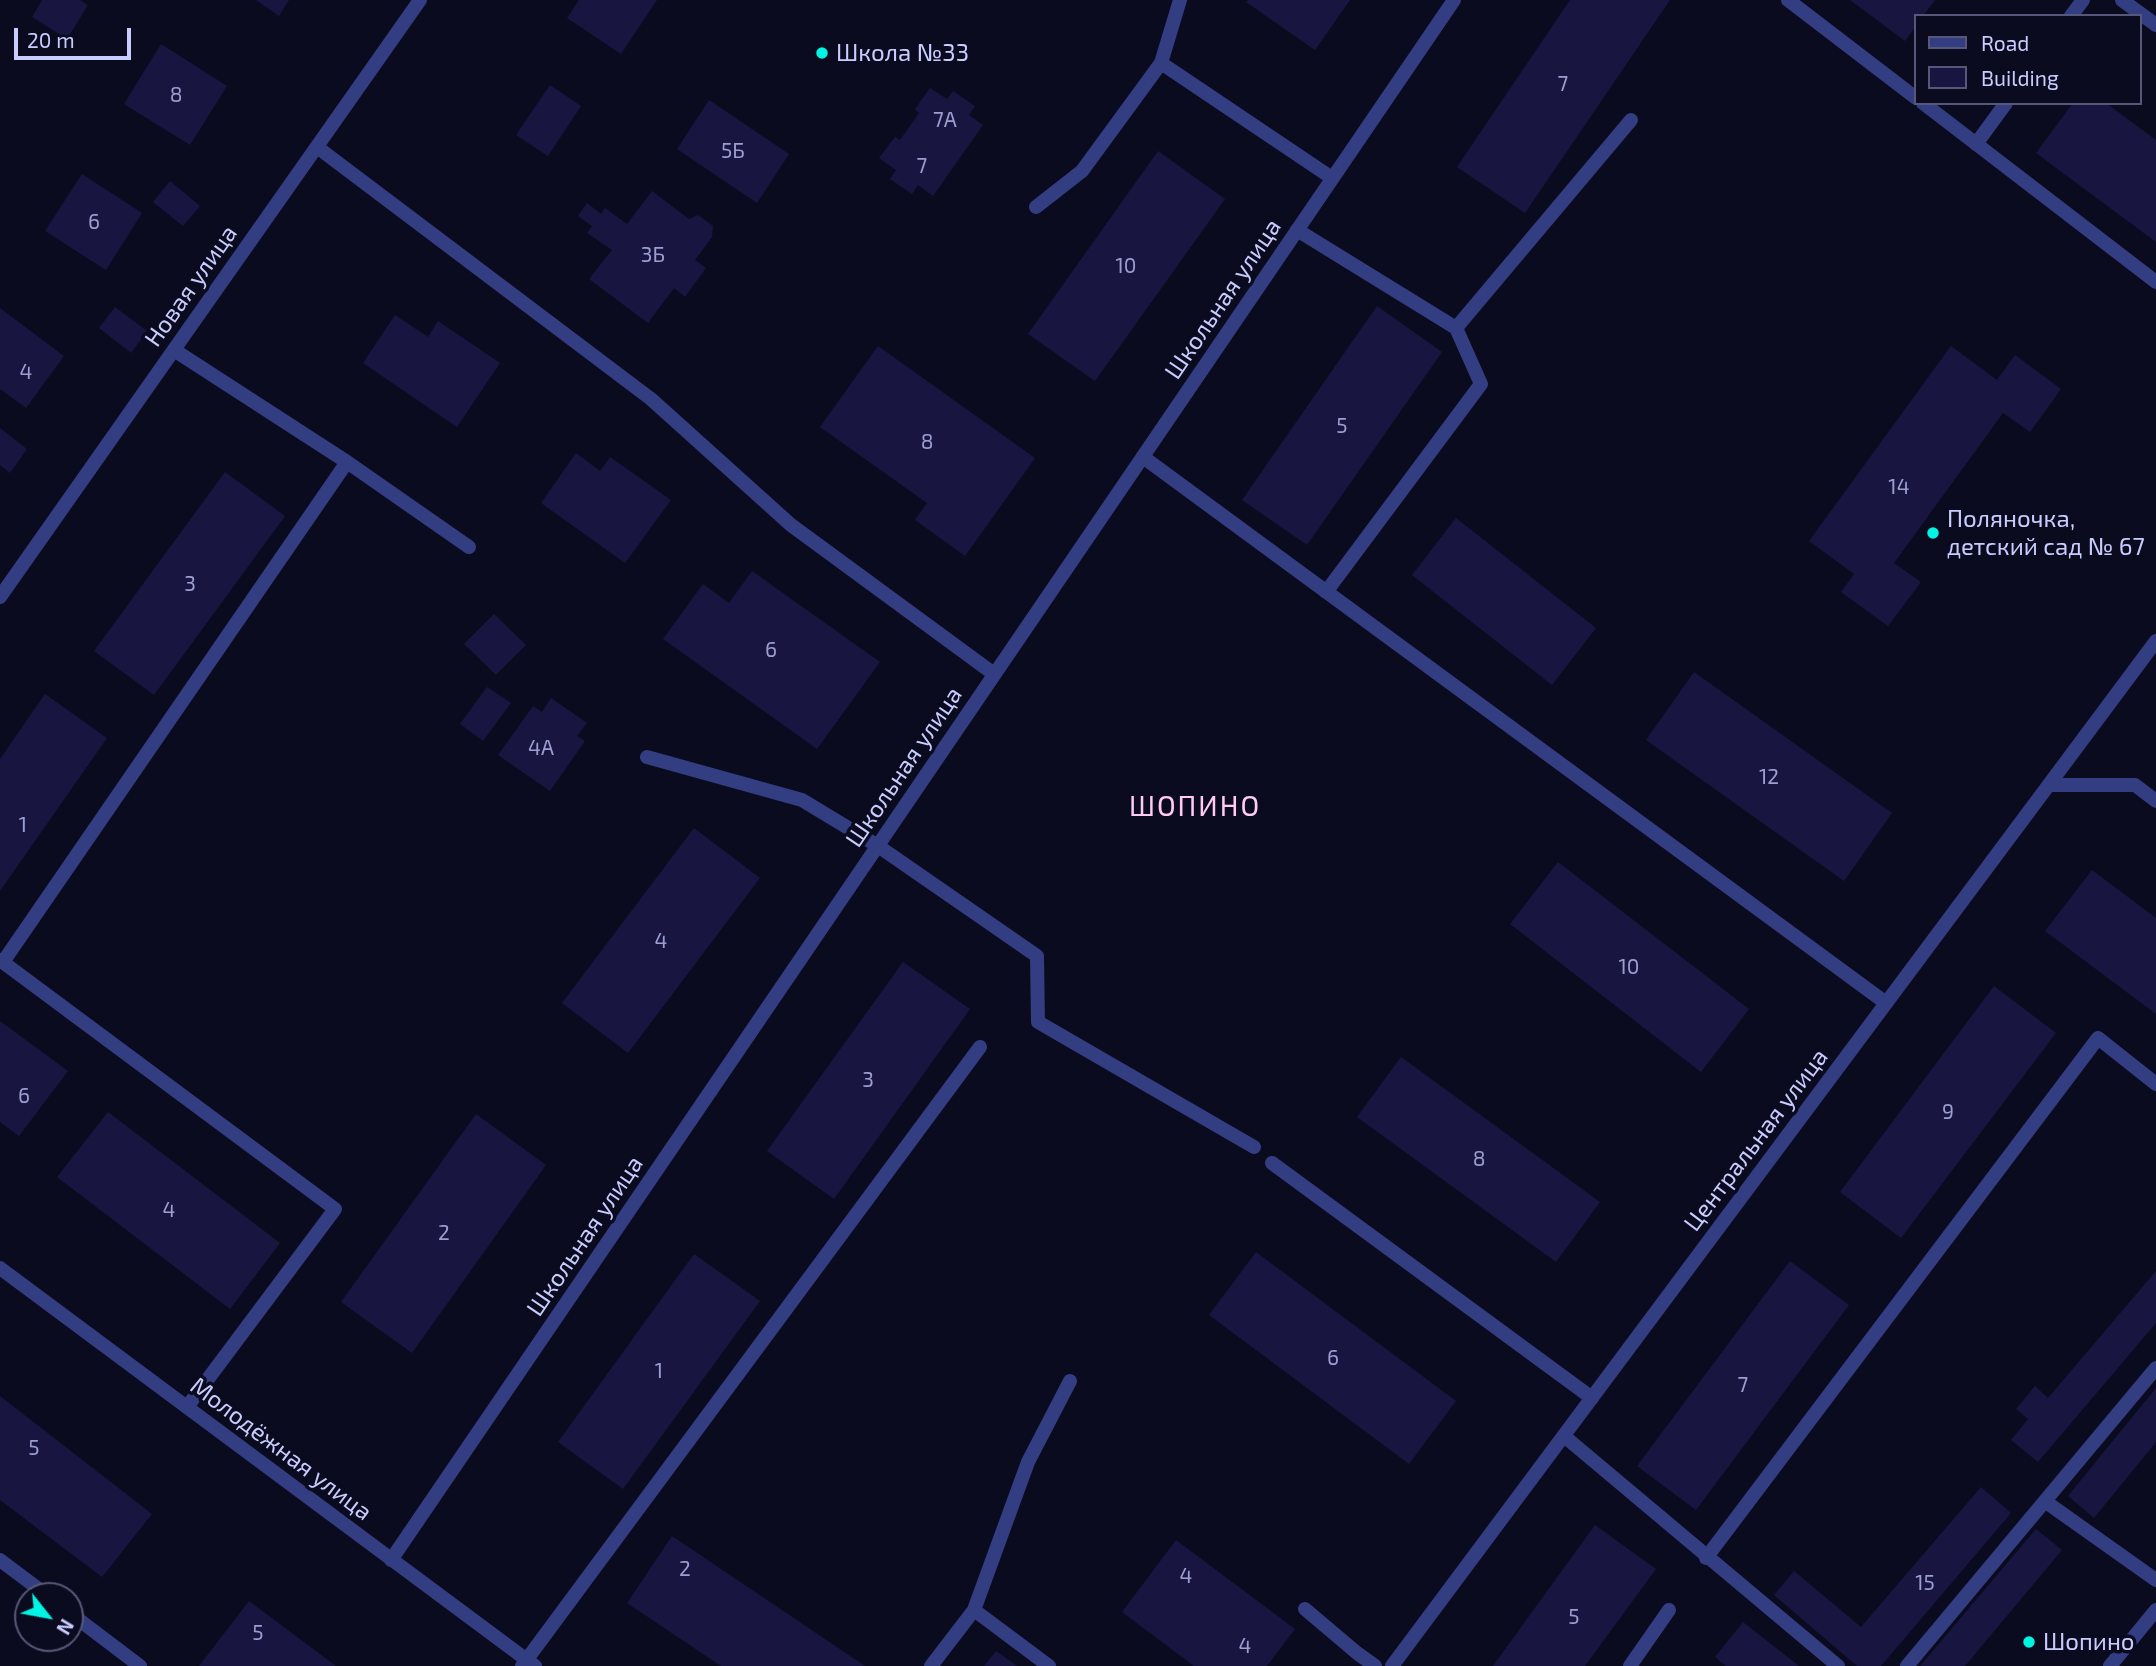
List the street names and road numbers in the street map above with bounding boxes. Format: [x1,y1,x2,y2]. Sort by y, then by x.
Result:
street label: Школьная улица [1159,213,1287,385]
street label: Новая улица [139,220,243,352]
street label: Школьная улица [840,681,968,853]
street label: Центральная улица [1678,1043,1834,1237]
street label: Школьная улица [521,1150,649,1322]
street label: Молодёжная улица [185,1371,377,1527]

